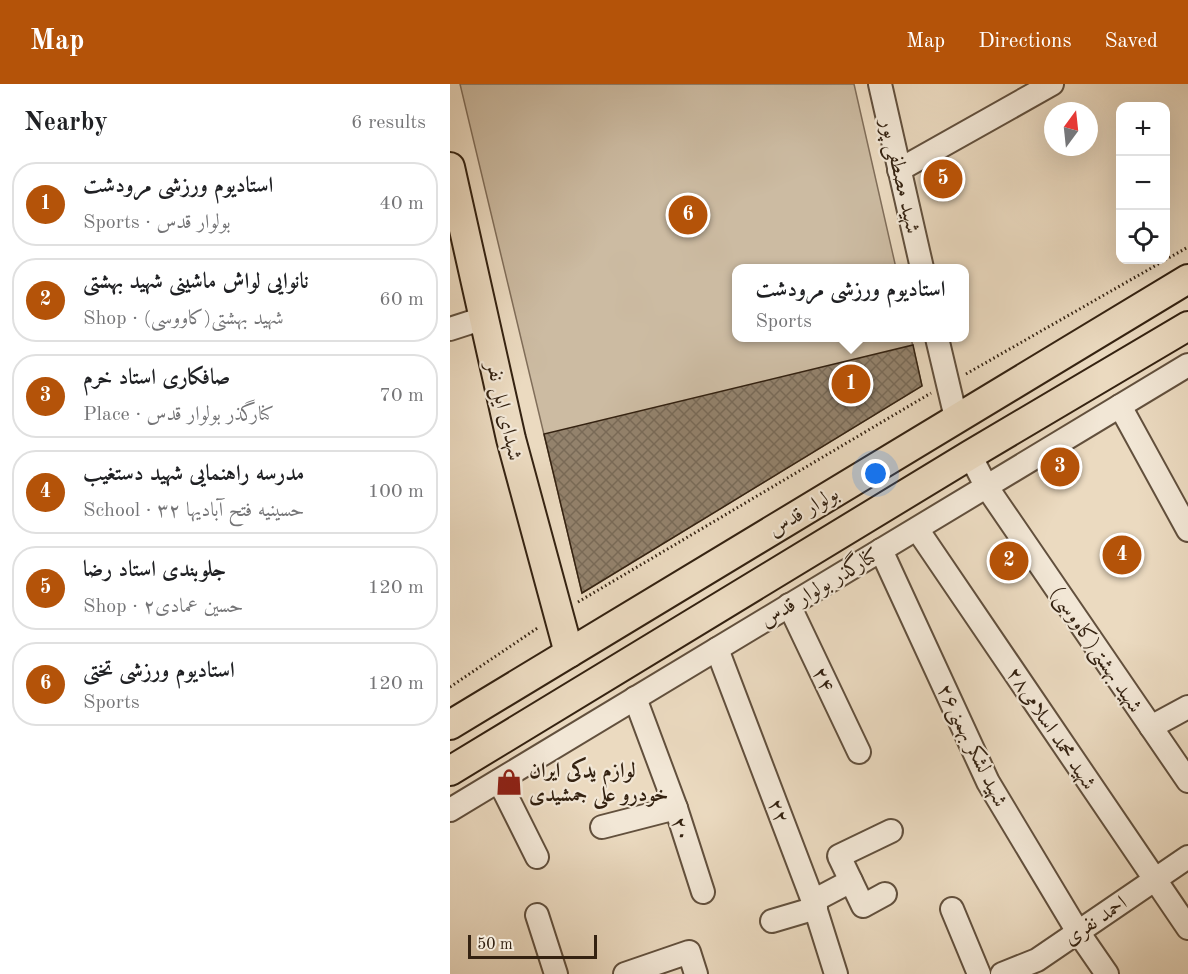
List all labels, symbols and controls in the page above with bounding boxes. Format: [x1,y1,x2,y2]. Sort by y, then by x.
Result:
text: Map [30,28,84,56]
text: Map [906,31,945,52]
text: Directions [978,31,1072,52]
text: Saved [1105,31,1158,52]
north arrow [1044,102,1098,156]
map controls [1116,102,1170,264]
button: + [1116,102,1170,156]
text: Nearby [24,110,108,136]
text: 6 results [351,113,426,133]
street label: شهید مصطفی پور [873,115,923,236]
pin: 5 [924,156,962,202]
button: − [1116,156,1170,210]
text: استادیوم ورزشی مرودشت [83,175,273,197]
pin: 6 [668,192,708,238]
text: 1 [40,194,51,214]
text: 40 m [379,194,424,214]
button: locate [1116,210,1170,264]
text: Sports · بولوار قدس [83,213,231,233]
popup [732,264,969,342]
text: نانوایی لواش ماشینی شهید بهشتی [83,271,309,293]
text: استادیوم ورزشی مرودشت [755,279,946,301]
text: 2 [40,290,51,310]
text: 60 m [379,290,424,310]
text: Shop · شهید بهشتی(کاووسی) [83,309,284,329]
text: Sports [755,312,812,332]
street label: شهدای ایل نفر [479,358,525,463]
pin: 1 [832,362,870,406]
text: صافکاری استاد خرم [83,367,230,389]
text: 3 [40,386,51,406]
text: 70 m [379,386,424,406]
text: Place · کنارگذر بولوار قدس [83,405,274,425]
pin: 3 [1040,444,1080,490]
your location [861,459,890,488]
text: مدرسه راهنمایی شهید دستغیب [83,463,304,485]
text: 4 [40,482,51,502]
text: 100 m [368,482,424,502]
street label: بولوار قدس [765,483,843,542]
text: School · حسینیه فتح آبادیها ۳۲ [83,501,304,521]
pin: 4 [1102,532,1142,578]
pin: 2 [990,538,1028,584]
street label: کنارگذر بولوار قدس [754,540,883,633]
text: جلوبندی استاد رضا [83,559,226,581]
text: 5 [40,578,51,598]
text: 120 m [368,578,424,598]
street label: شهید بهشتی(کاووسی) [1043,582,1146,718]
text: Shop · حسین عمادی۲ [83,597,243,617]
text: استادیوم ورزشی تختی [83,660,235,682]
street label: ۲۴ [808,664,837,695]
street label: شهید محمد اسلامی۲۸ [1001,664,1099,795]
text: 6 [40,674,51,694]
text: 120 m [368,674,424,694]
street label: شهید لشکر بهمنی۲۶ [930,680,1011,812]
text: Sports [83,693,140,713]
place label: لوازم یدکی ایران خودرو علی جمشیدی [529,757,668,810]
shop icon: لوازم یدکی ایران خودرو علی جمشیدی [494,767,524,797]
street label: ۲۲ [763,796,792,827]
street label: ۲۰ [667,815,694,844]
street label: احمد نفری [1061,893,1132,951]
scale bar [468,932,597,960]
text: 50 m [477,937,513,953]

